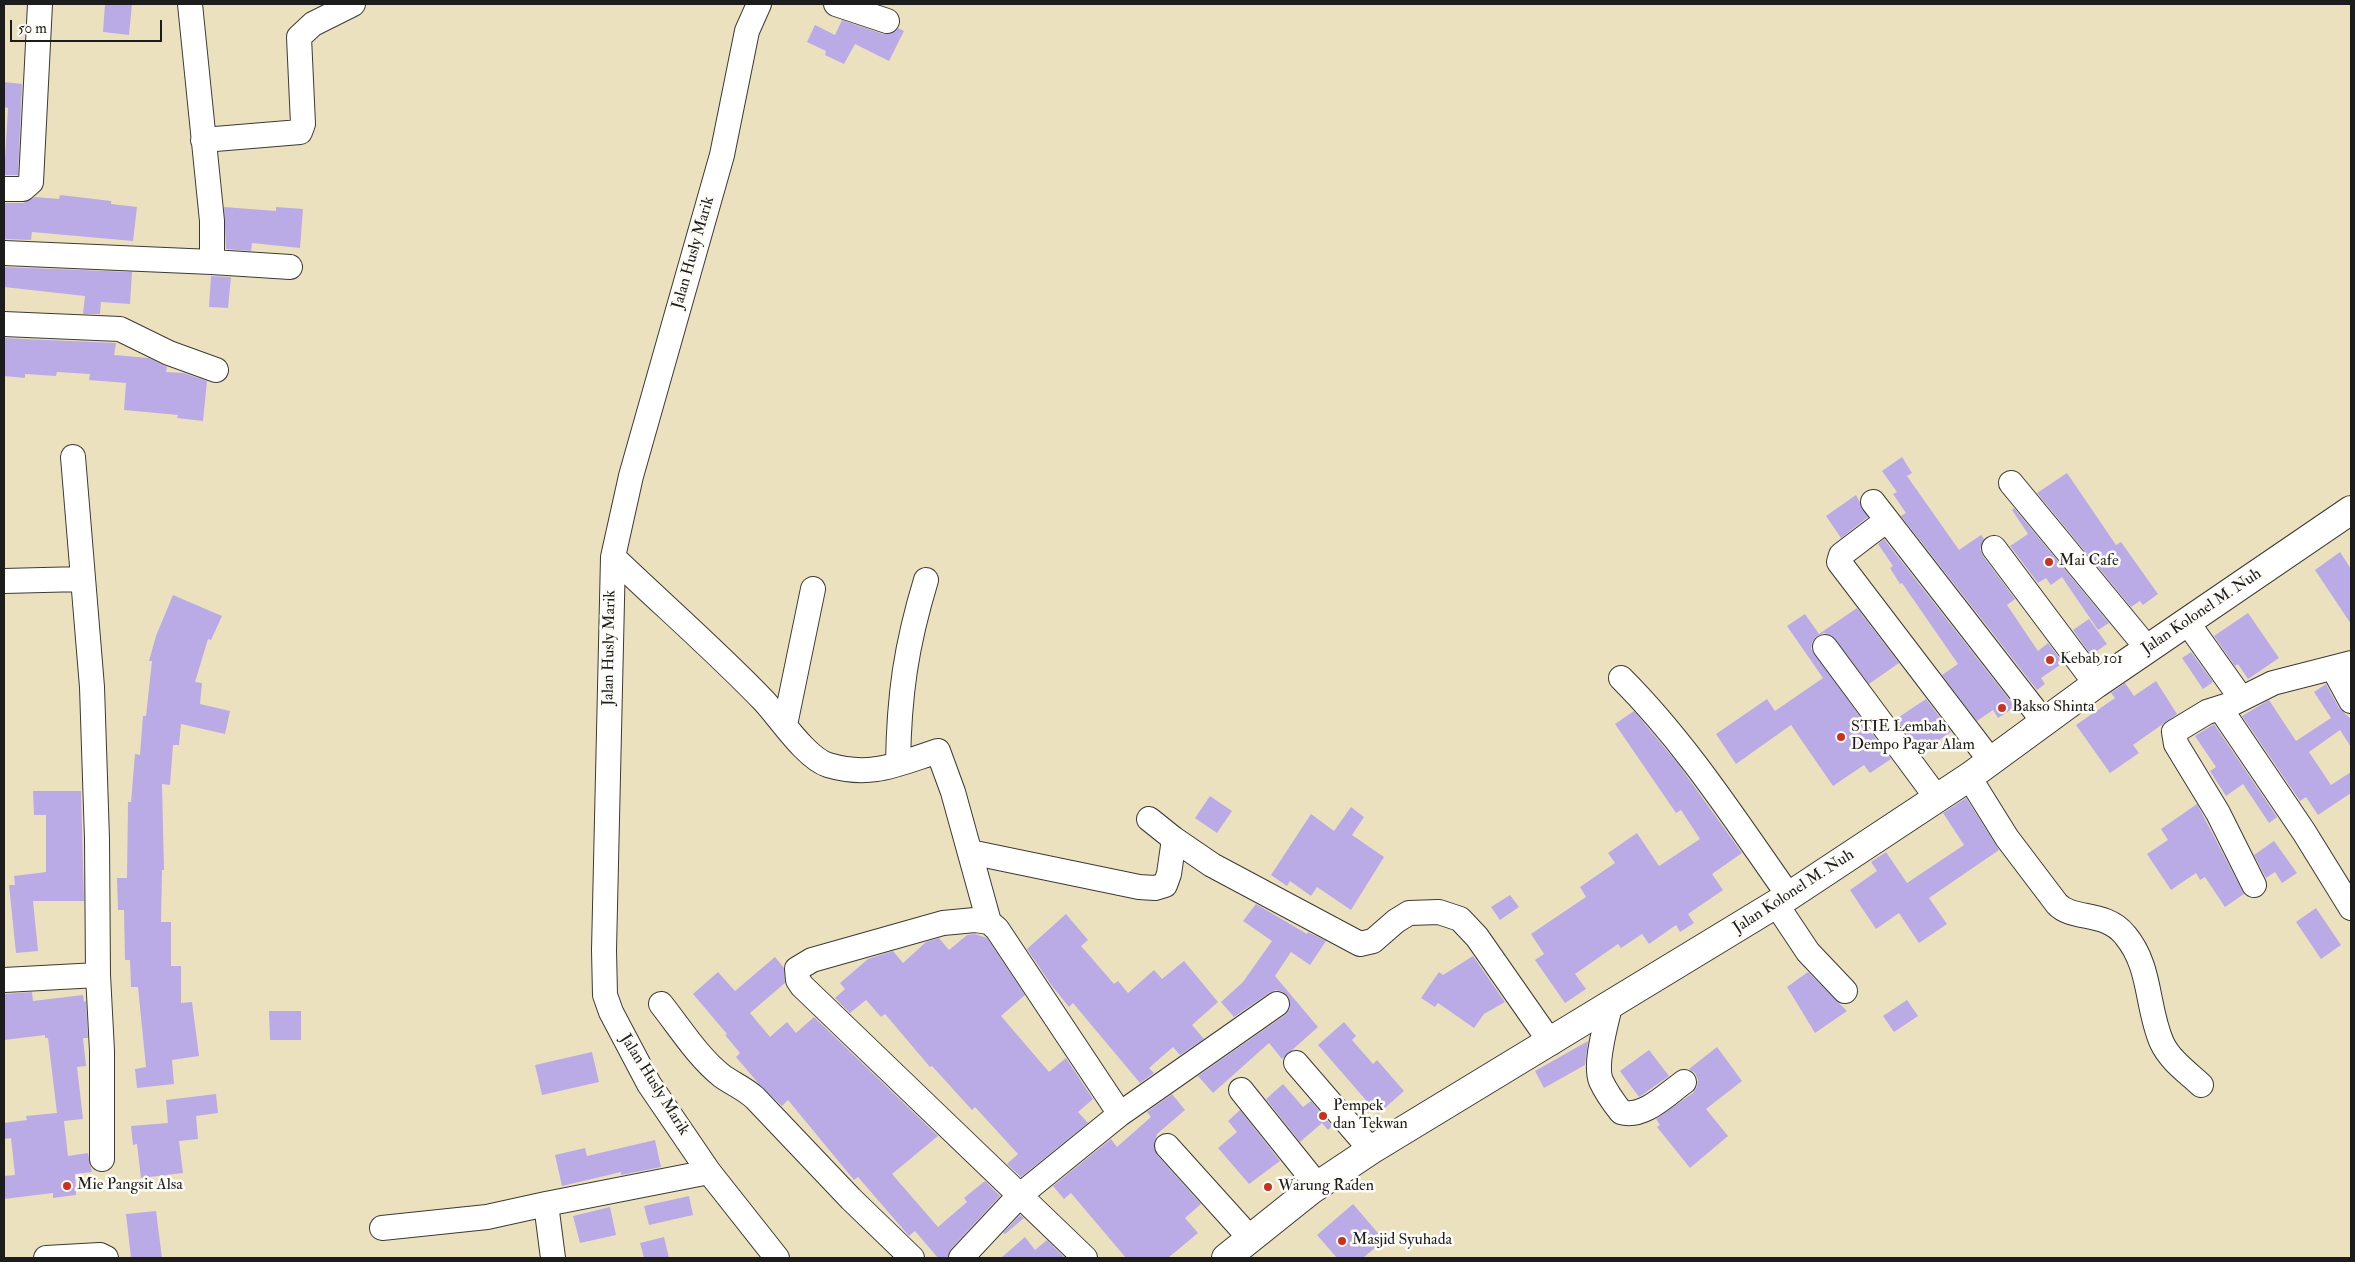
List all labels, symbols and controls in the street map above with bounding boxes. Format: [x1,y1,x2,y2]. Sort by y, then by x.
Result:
scale bar [12,10,165,42]
text: 50 m [18,19,47,38]
street label: Jalan Husly Marik [669,195,719,311]
place label: Mai Cafe [2059,552,2119,572]
marker: Mai Cafe [2043,556,2055,568]
street label: Jalan Kolonel M. Nuh [2138,565,2266,659]
street label: Jalan Husly Marik [599,590,621,706]
place label: Kebab 101 [2060,650,2123,670]
marker: Kebab 101 [2044,654,2056,666]
place label: Bakso Shinta [2012,698,2095,718]
marker: Bakso Shinta [1996,702,2008,714]
place label: STIE Lembah Dempo Pagar Alam [1851,718,1975,756]
marker: STIE Lembah Dempo Pagar Alam [1835,731,1847,743]
street label: Jalan Kolonel M. Nuh [1730,846,1858,938]
street label: Jalan Husly Marik [615,1031,693,1139]
place label: Pempek dan Tekwan [1333,1097,1408,1135]
marker: Pempek dan Tekwan [1317,1110,1329,1122]
place label: Mie Pangsit Alsa [77,1176,183,1196]
place label: Warung Raden [1278,1177,1374,1197]
marker: Mie Pangsit Alsa [61,1180,73,1192]
marker: Warung Raden [1262,1181,1274,1193]
place label: Masjid Syuhada [1352,1231,1452,1251]
marker: Masjid Syuhada [1336,1235,1348,1247]

